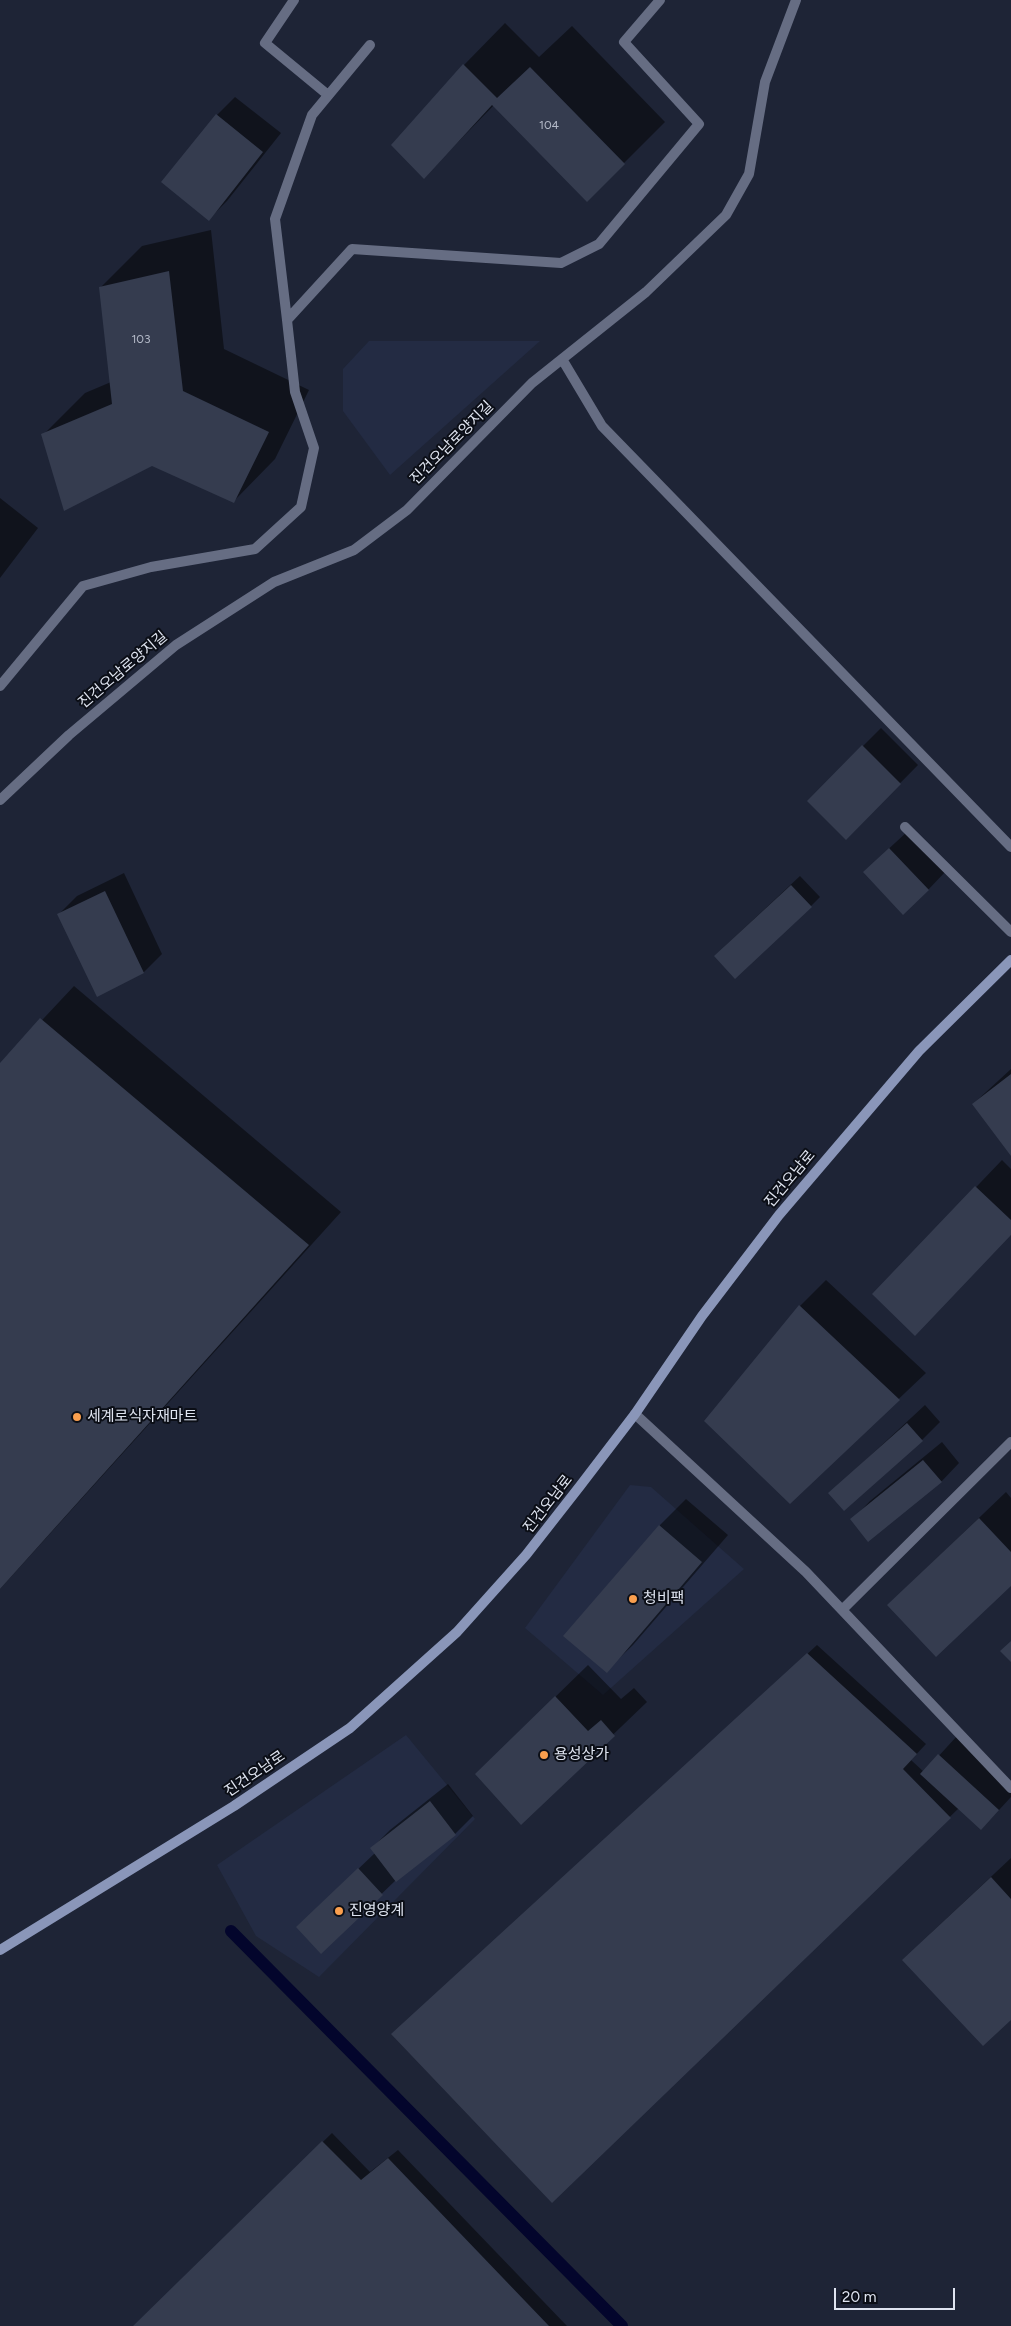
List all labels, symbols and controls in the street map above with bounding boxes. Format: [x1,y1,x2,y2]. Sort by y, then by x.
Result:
house number: 104 [539,118,559,132]
house number: 103 [131,332,151,346]
street label: 진건오남로양지길 [407,398,497,488]
street label: 진건오남로양지길 [75,628,171,712]
street label: 진건오남로 [761,1147,819,1211]
place label: 세계로식자재마트 [87,1408,197,1426]
marker: 세계로식자재마트 [71,1411,83,1423]
street label: 진건오남로 [520,1471,576,1537]
place label: 청비팩 [643,1590,684,1608]
marker: 청비팩 [627,1593,639,1605]
place label: 용성상가 [554,1746,609,1764]
street label: 진건오남로 [221,1747,289,1801]
marker: 용성상가 [538,1749,550,1761]
place label: 진영양계 [349,1902,404,1920]
marker: 진영양계 [333,1905,345,1917]
scale bar [836,2278,957,2310]
text: 20 m [842,2288,876,2306]

